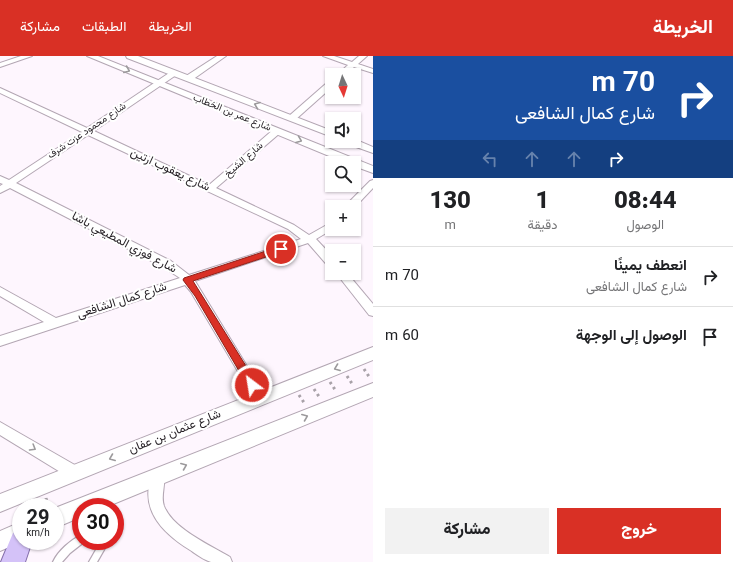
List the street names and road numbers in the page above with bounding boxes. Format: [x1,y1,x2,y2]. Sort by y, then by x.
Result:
street label: شارع عمر بن الخطاب [191,90,274,136]
street label: شارع محمود عزت شرف [45,99,129,163]
street label: شارع الشيخ [221,139,267,181]
street label: شارع يعقوب ارتين [127,144,213,196]
street label: شارع فوزي المطيعي باشا [68,208,180,278]
street label: شارع كمال الشافعى [75,278,169,324]
street label: شارع عثمان بن عفان [126,405,224,459]

